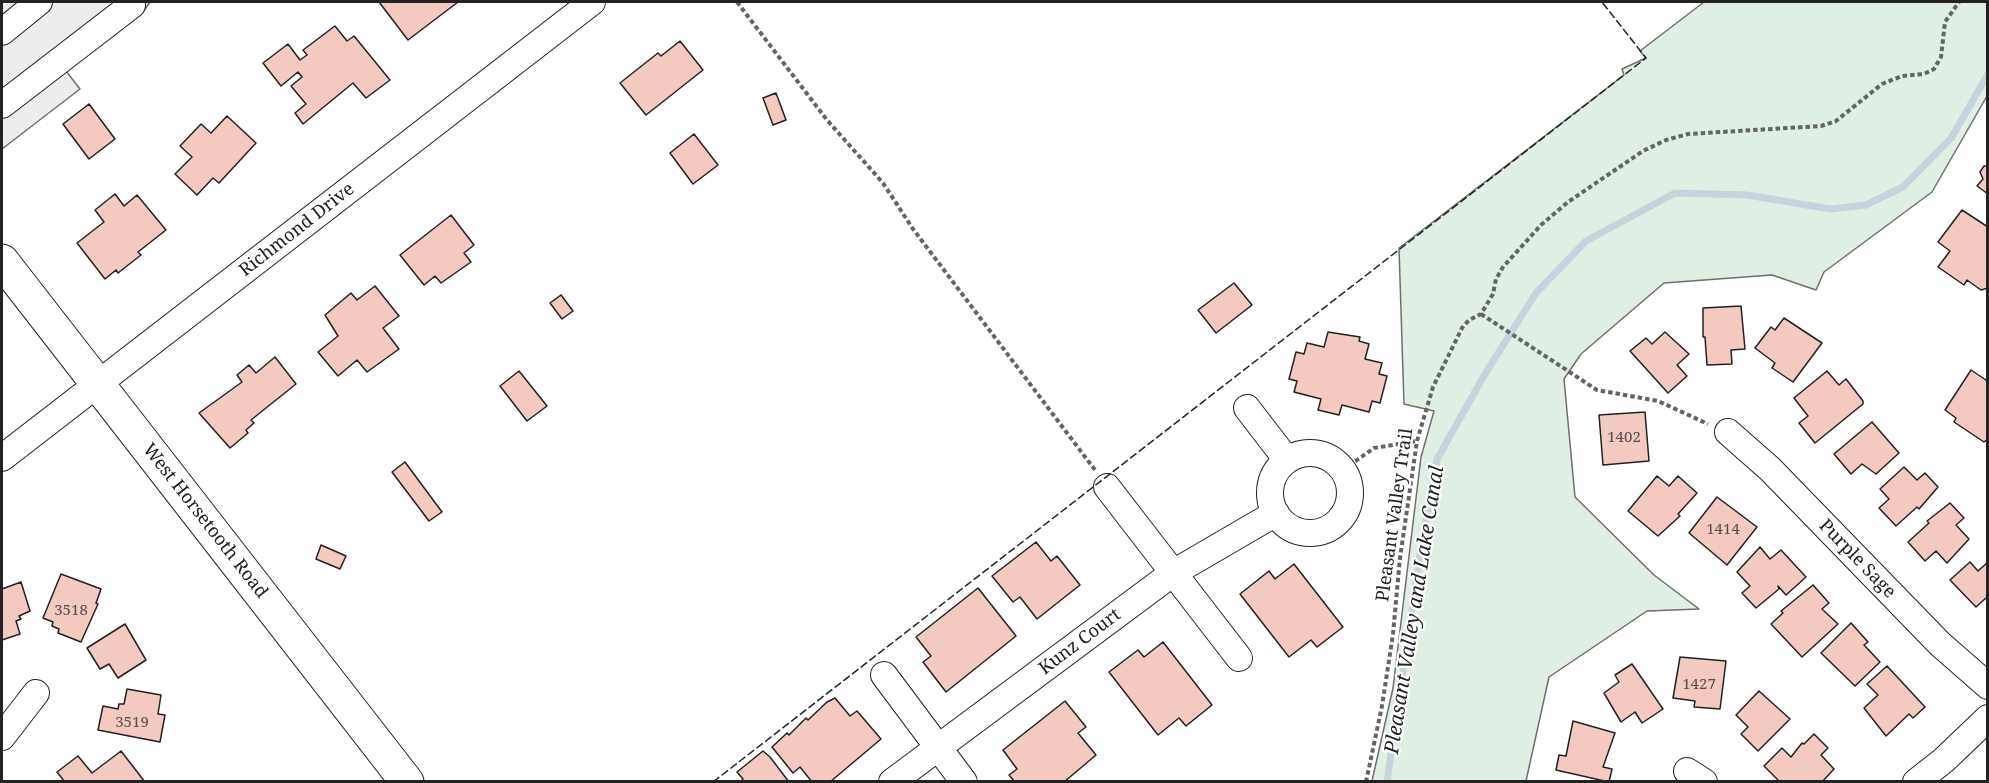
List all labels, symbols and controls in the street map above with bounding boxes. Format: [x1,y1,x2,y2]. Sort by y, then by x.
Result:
street label: Richmond Drive [235,178,359,282]
street label: Pleasant Valley Trail [1372,427,1418,603]
house number: 1402 [1607,429,1641,447]
street label: West Horsetooth Road [138,439,272,603]
water label: Pleasant Valley and Lake Canal [1380,464,1450,756]
street label: Purple Sage [1814,515,1900,603]
house number: 1414 [1706,521,1740,539]
house number: 3518 [54,602,88,620]
street label: Kunz Court [1035,604,1125,680]
house number: 1427 [1682,676,1716,694]
house number: 3519 [115,714,149,732]

